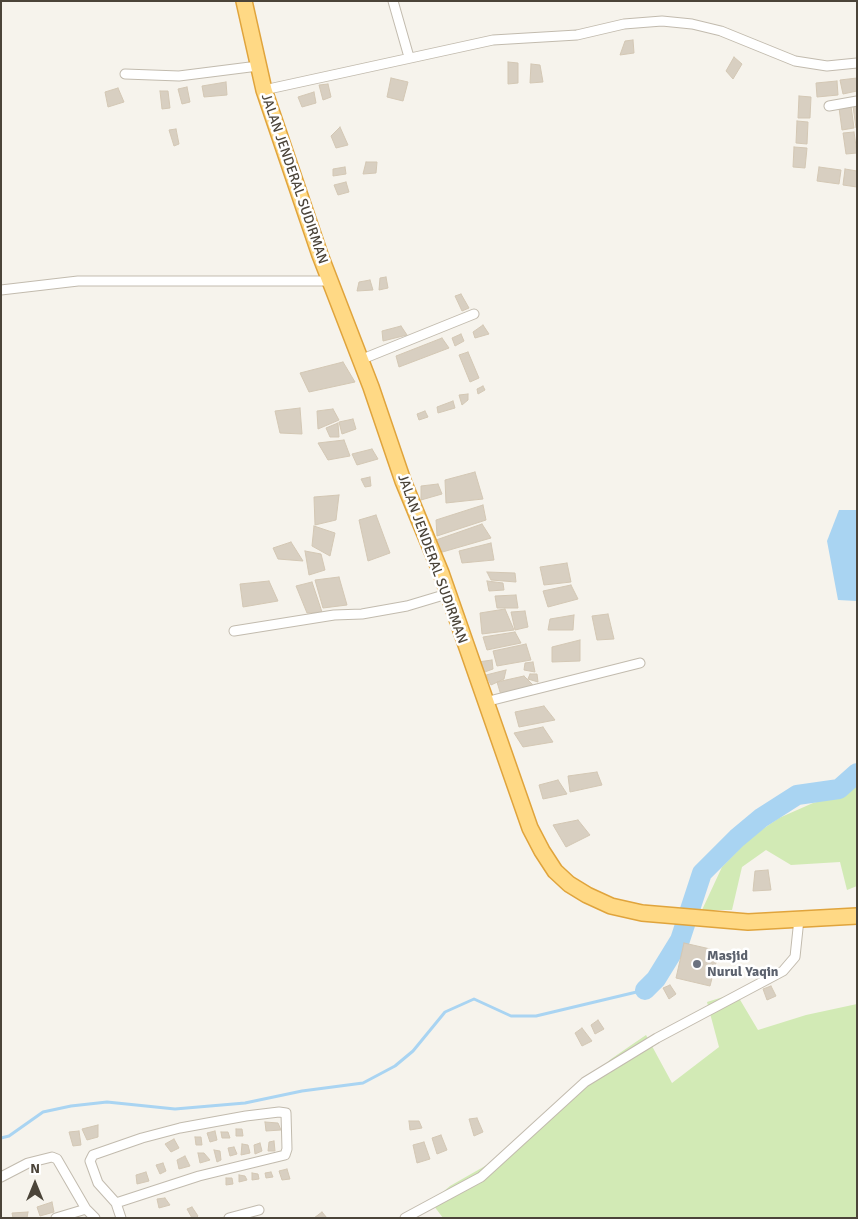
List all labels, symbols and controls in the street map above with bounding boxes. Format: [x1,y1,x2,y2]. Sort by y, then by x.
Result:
street label: JALAN JENDERAL SUDIRMAN [257,92,331,266]
street label: JALAN JENDERAL SUDIRMAN [394,472,470,646]
place label: Masjid Nurul Yaqin [707,948,779,980]
marker: Masjid Nurul Yaqin [691,958,703,970]
north arrow [10,1159,60,1209]
text: N [30,1160,40,1177]

